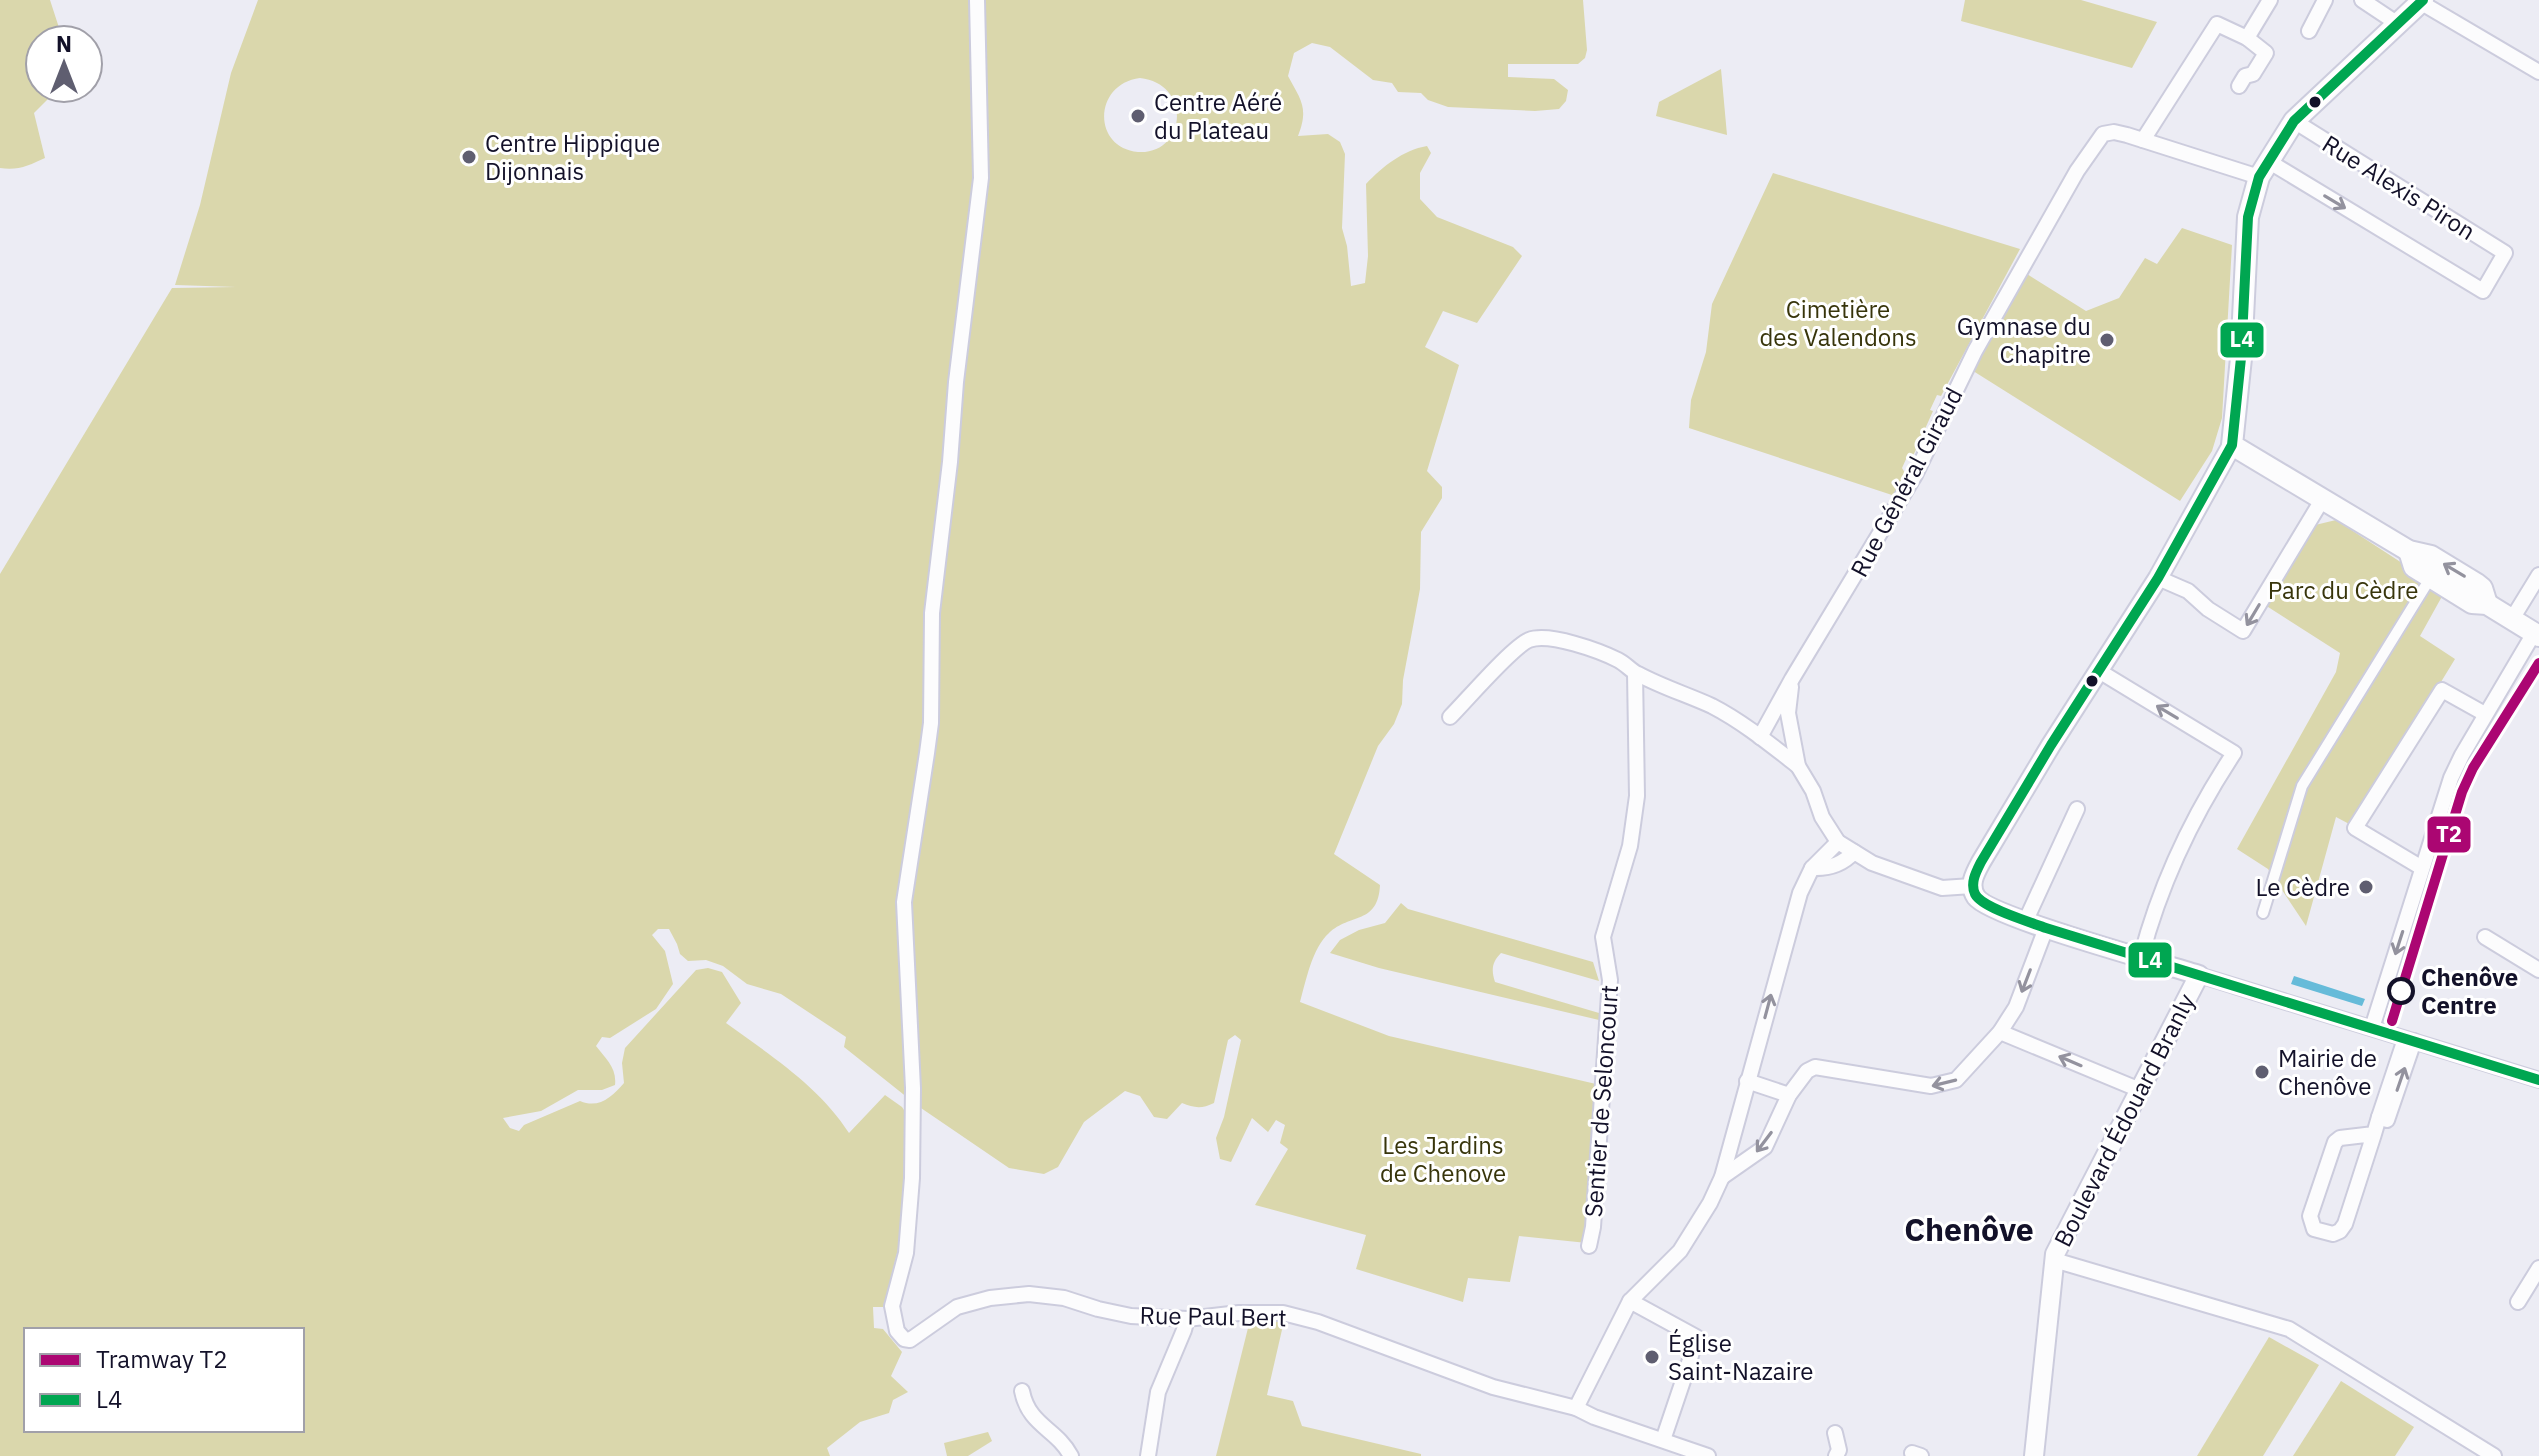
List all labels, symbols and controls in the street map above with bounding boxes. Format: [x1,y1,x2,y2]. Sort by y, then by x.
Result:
north arrow [24,24,104,104]
text: N [56,29,72,58]
place label: Centre Aéré du Plateau [1154,86,1282,146]
unlabelled marker [2307,94,2323,110]
marker: Centre Aéré du Plateau [1129,107,1147,125]
place label: Centre Hippique Dijonnais [485,127,660,187]
street label: Rue Alexis Piron [2317,127,2481,247]
marker: Centre Hippique Dijonnais [460,148,478,166]
one-way arrow [2323,194,2345,210]
park label: Cimetière des Valendons [1759,293,1917,353]
place label: Gymnase du Chapitre [1957,310,2091,370]
line badge: L4 [2219,321,2265,359]
text: L4 [2230,324,2254,353]
marker: Gymnase du Chapitre [2098,331,2116,349]
street label: Rue Général Giraud [1843,382,1969,582]
one-way arrow [2443,562,2466,578]
park label: Parc du Cèdre [2268,574,2418,606]
one-way arrow [2245,603,2261,626]
unlabelled marker [2084,673,2100,689]
one-way arrow [2156,704,2179,720]
line badge: T2 [2426,815,2472,854]
text: T2 [2436,819,2462,848]
place label: Le Cèdre [2256,871,2350,903]
marker: Le Cèdre [2357,878,2375,896]
one-way arrow [2391,929,2406,955]
line badge: L4 [2127,941,2173,979]
text: L4 [2138,945,2162,974]
place label: Chenôve Centre [2421,961,2518,1021]
one-way arrow [2018,968,2032,993]
marker: Chenôve Centre [2388,978,2414,1004]
street label: Sentier de Seloncourt [1577,984,1625,1218]
street label: Boulevard Édouard Branly [2046,988,2202,1252]
one-way arrow [1761,994,1776,1020]
place label: Mairie de Chenôve [2278,1042,2377,1102]
one-way arrow [2058,1053,2083,1068]
marker: Mairie de Chenôve [2253,1063,2271,1081]
one-way arrow [2394,1067,2409,1093]
one-way arrow [1931,1076,1957,1091]
park label: Les Jardins de Chenove [1380,1129,1506,1189]
one-way arrow [1756,1131,1773,1153]
district label: Chenôve [1904,1208,2034,1250]
street label: Rue Paul Bert [1139,1299,1287,1333]
place label: Église Saint-Nazaire [1668,1327,1814,1387]
legend [24,1328,304,1432]
text: Tramway T2 [96,1343,228,1375]
marker: Église Saint-Nazaire [1643,1348,1661,1366]
text: L4 [96,1383,122,1415]

